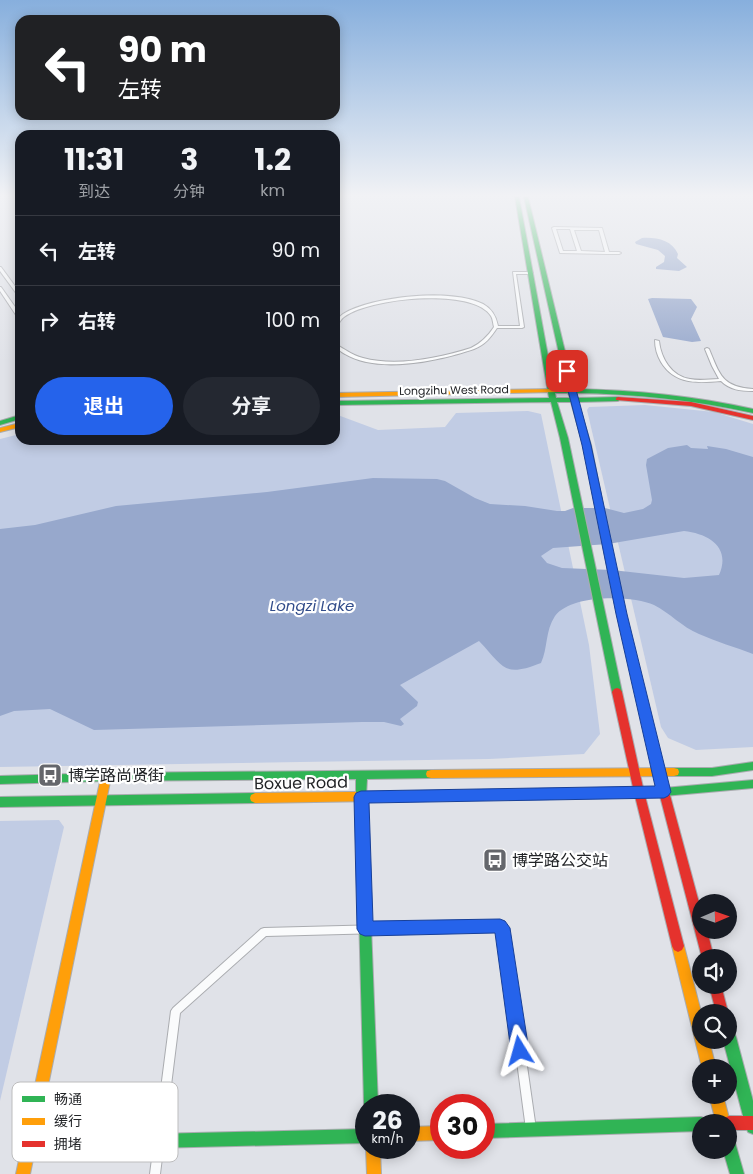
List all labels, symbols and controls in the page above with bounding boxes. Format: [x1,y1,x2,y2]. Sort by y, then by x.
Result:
text: 90 m [118,25,207,74]
icon: left [35,35,100,100]
text: 左转 [118,74,162,105]
text: 11:31 [64,138,124,181]
text: 3 [180,138,198,181]
text: 1.2 [254,138,291,181]
text: km [260,179,285,202]
text: 到达 [78,180,110,203]
text: 分钟 [173,180,205,203]
icon: left [35,237,63,265]
text: 90 m [271,237,320,264]
text: 左转 [78,238,116,265]
icon: right [35,307,63,335]
text: 100 m [265,307,320,334]
text: 右转 [78,308,116,335]
pin [546,350,588,392]
icon: arrive [553,357,581,385]
button: 退出 [35,377,173,435]
button: 分享 [183,377,320,435]
street label: Longzihu West Road [399,381,509,399]
water label: Longzi Lake [270,595,354,616]
bus stop icon: 博学路尚贤街 [37,762,63,788]
place label: 博学路尚贤街 [68,764,164,787]
street label: Boxue Road [254,771,348,795]
bus stop icon: 博学路公交站 [482,847,508,873]
place label: 博学路公交站 [512,849,608,872]
north arrow [692,894,738,939]
map controls [692,894,737,1159]
button: sound [692,949,737,994]
button: search [692,1004,737,1049]
position arrow [493,1024,545,1076]
button: + [692,1059,737,1104]
legend [12,1082,178,1162]
text: 畅通 [54,1089,82,1109]
speed limit sign: 30 [430,1094,495,1159]
text: 26 [372,1103,403,1138]
text: 缓行 [54,1111,82,1131]
button: − [692,1114,737,1159]
text: km/h [372,1130,403,1147]
text: 拥堵 [54,1134,82,1154]

